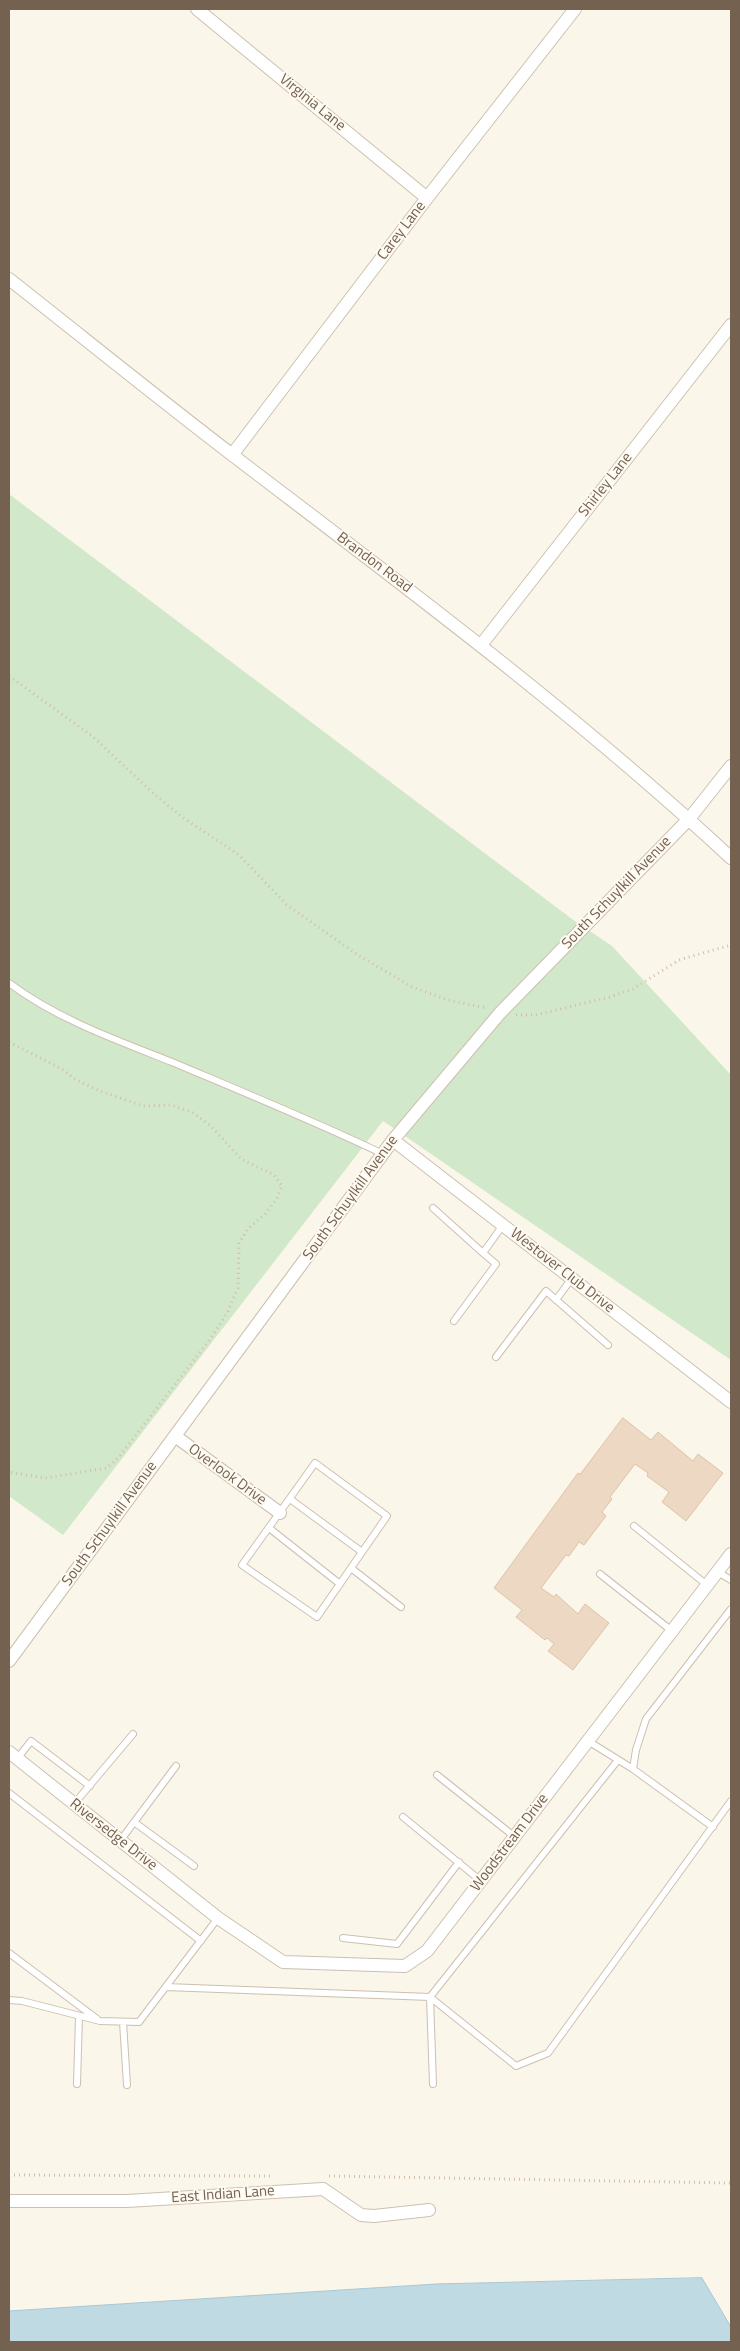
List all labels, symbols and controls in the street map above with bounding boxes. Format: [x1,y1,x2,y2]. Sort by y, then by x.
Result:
street label: Virginia Lane [275,71,349,135]
street label: Carey Lane [374,198,430,264]
street label: Shirley Lane [575,449,637,521]
street label: Brandon Road [333,529,415,597]
street label: South Schuylkill Avenue [559,833,675,953]
street label: South Schuylkill Avenue [300,1132,402,1264]
street label: Westover Club Drive [506,1225,618,1317]
street label: Overlook Drive [184,1441,270,1509]
street label: South Schuylkill Avenue [59,1458,161,1590]
street label: Woodstream Drive [467,1791,553,1895]
street label: Riversedge Drive [66,1795,160,1875]
street label: East Indian Lane [171,2182,275,2208]

